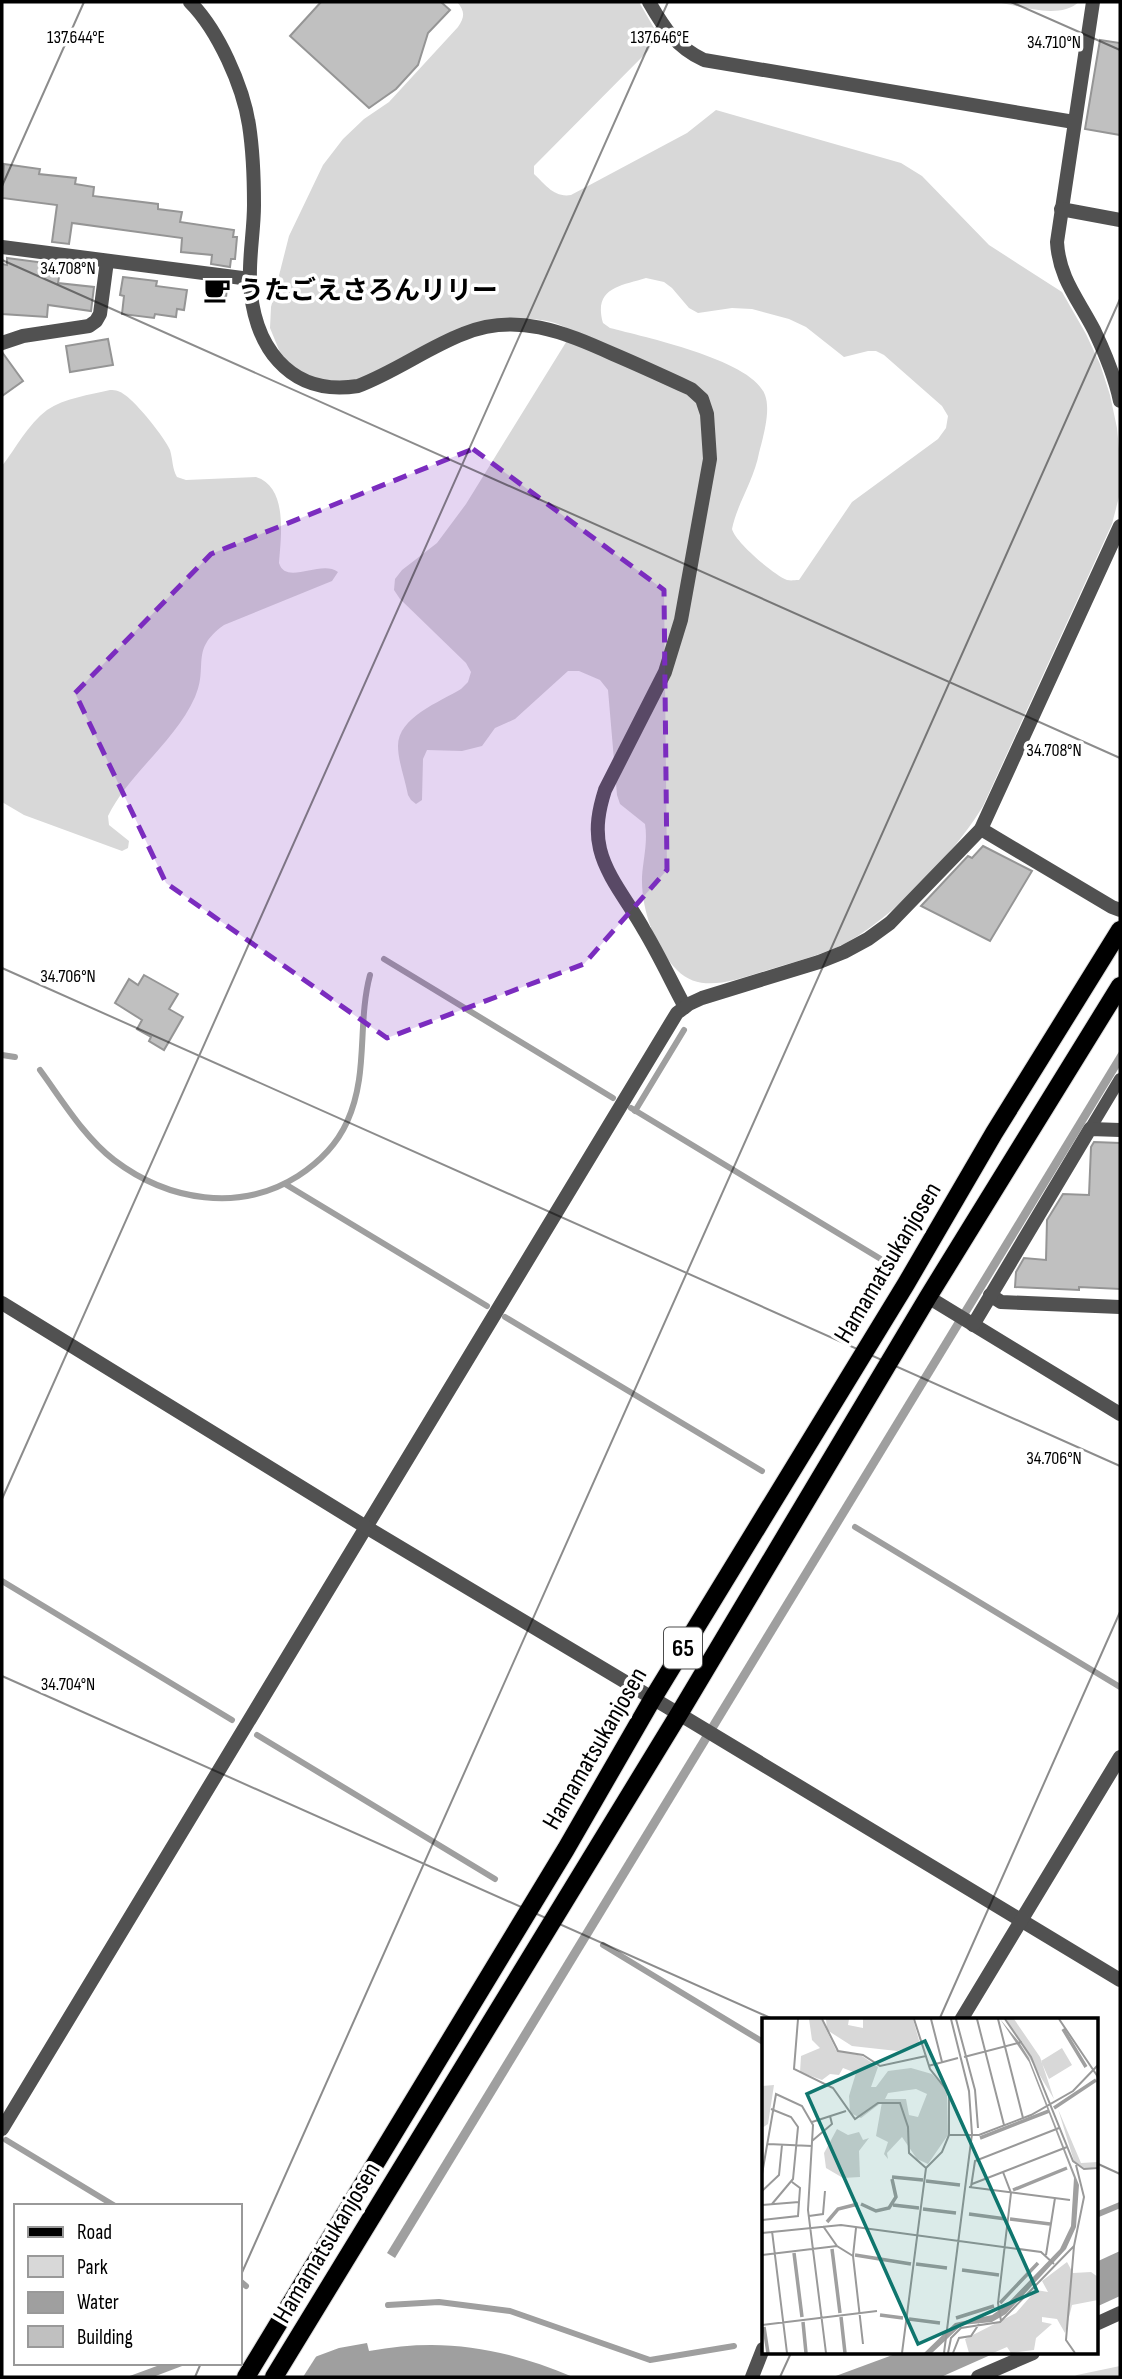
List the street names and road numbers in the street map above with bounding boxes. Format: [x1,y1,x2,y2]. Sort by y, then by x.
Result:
street label: Hamamatsukanjosen [828,1177,948,1349]
road number: 65 [664,1628,702,1668]
street label: Hamamatsukanjosen [536,1662,654,1835]
street label: Hamamatsukanjosen [267,2157,387,2329]

